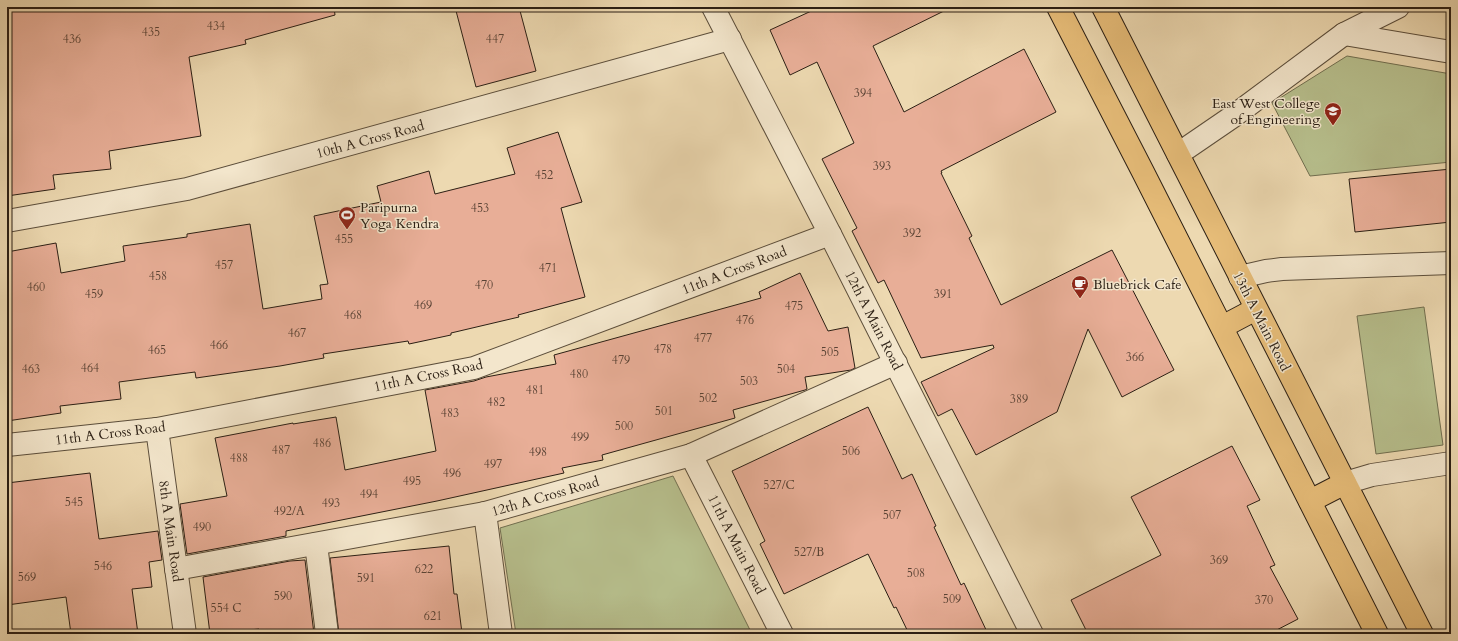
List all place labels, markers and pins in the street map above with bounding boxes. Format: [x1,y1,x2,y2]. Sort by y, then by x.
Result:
place label: East West College of Engineering [1212,94,1320,129]
school or university icon: East West College of Engineering [1323,101,1343,126]
place label: Paripurna Yoga Kendra [360,198,439,233]
sports icon: Paripurna Yoga Kendra [337,205,357,230]
cafe icon: Bluebrick Cafe [1070,274,1090,299]
place label: Bluebrick Cafe [1093,275,1182,294]

